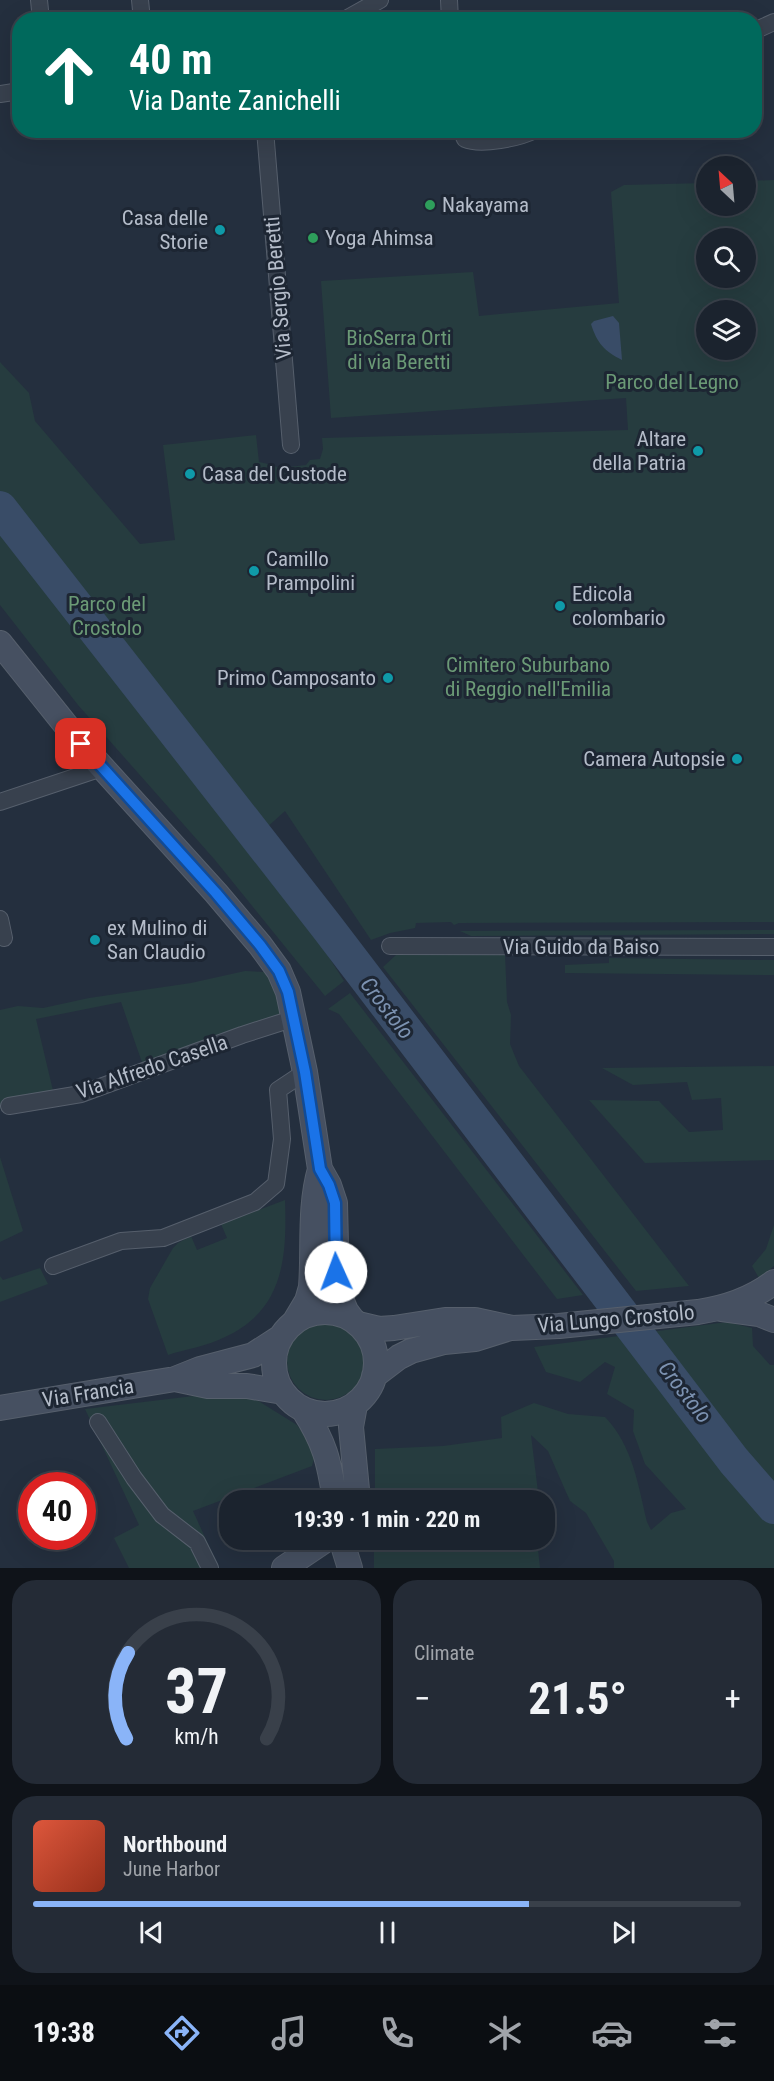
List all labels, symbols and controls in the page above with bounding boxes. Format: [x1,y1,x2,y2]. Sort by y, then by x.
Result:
text: 40 m [129,35,212,84]
icon: ahead [30,36,108,114]
text: Via Dante Zanichelli [129,85,341,117]
north arrow [696,156,756,216]
map controls [696,156,756,360]
place label: Nakayama [442,193,529,217]
marker: Nakayama [423,198,437,212]
place label: Casa delle Storie [122,206,208,254]
street label: Via Sergio Beretti [260,215,296,361]
marker: Casa delle Storie [213,223,227,237]
place label: Yoga Ahimsa [325,226,434,250]
button: search [696,228,756,288]
marker: Yoga Ahimsa [306,231,320,245]
button: layers [696,300,756,360]
park label: BioSerra Orti di via Beretti [346,326,452,374]
park label: Parco del Legno [605,370,739,394]
place label: Altare della Patria [592,427,686,475]
marker: Altare della Patria [691,444,705,458]
place label: Casa del Custode [202,462,347,486]
marker: Casa del Custode [183,467,197,481]
place label: Camillo Prampolini [266,547,355,595]
marker: Camillo Prampolini [247,564,261,578]
place label: Edicola colombario [572,582,666,630]
park label: Parco del Crostolo [68,592,146,640]
marker: Edicola colombario [553,599,567,613]
park label: Cimitero Suburbano di Reggio nell'Emilia [445,653,611,701]
place label: Primo Camposanto [217,666,376,690]
marker: Primo Camposanto [381,671,395,685]
pin [55,718,106,769]
icon: arrive [64,727,97,760]
place label: Camera Autopsie [583,747,725,771]
marker: Camera Autopsie [730,752,744,766]
place label: ex Mulino di San Claudio [107,916,207,964]
marker: ex Mulino di San Claudio [88,933,102,947]
street label: Via Guido da Baiso [503,935,659,959]
water label: Crostolo [355,972,419,1044]
street label: Via Alfredo Casella [73,1030,231,1104]
position arrow [304,1240,368,1304]
street label: Via Lungo Crostolo [537,1300,695,1338]
water label: Crostolo [653,1356,717,1428]
street label: Via Francia [41,1374,135,1412]
speed limit sign: 40 [18,1472,96,1550]
text: 19:39 · 1 min · 220 m [294,1507,480,1532]
text: Climate [414,1641,474,1665]
text: 37 [165,1655,228,1728]
text: 21.5° [528,1672,627,1725]
text: − [414,1679,431,1718]
text: + [725,1679,741,1718]
text: km/h [174,1724,219,1749]
text: Northbound [123,1832,227,1857]
text: June Harbor [123,1857,220,1881]
icon: previous [135,1916,168,1949]
icon: pause [371,1916,404,1949]
icon: next [607,1916,640,1949]
icon: directions [161,2012,203,2054]
icon: music [268,2012,310,2054]
icon: phone [376,2012,418,2054]
icon: climate [484,2012,526,2054]
icon: car [591,2012,633,2054]
icon: filters [699,2012,741,2054]
text: 19:38 [33,2017,95,2049]

